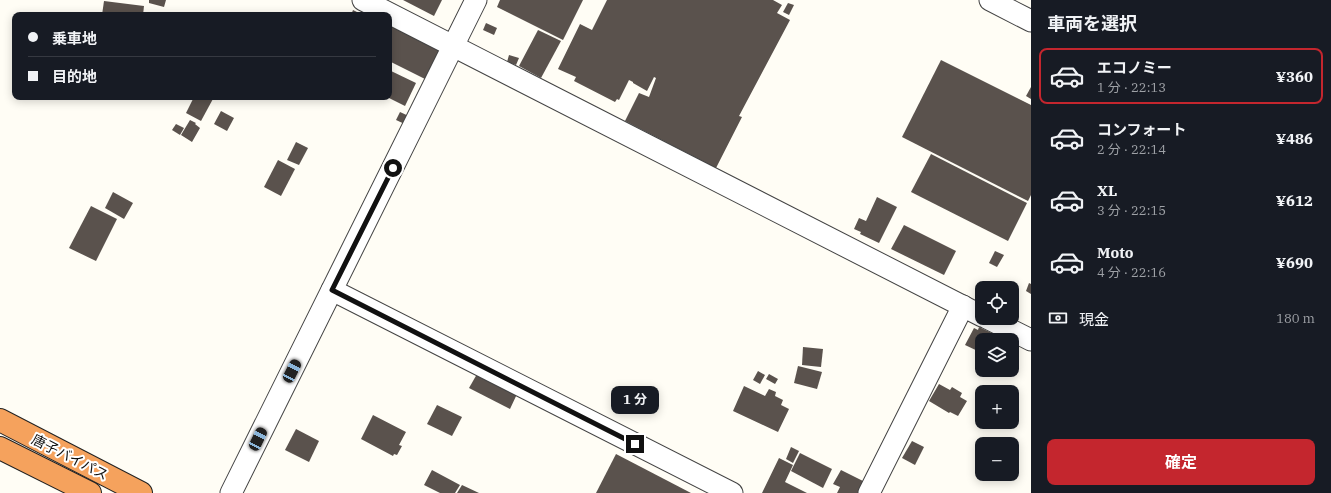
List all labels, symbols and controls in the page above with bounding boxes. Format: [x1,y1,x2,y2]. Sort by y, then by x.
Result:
text: 車両を選択 [1047,12,1137,35]
text: 乗車地 [52,29,97,48]
icon: car [1049,58,1085,94]
text: エコノミー [1097,58,1172,77]
text: 目的地 [52,67,97,86]
text: ¥360 [1276,67,1313,86]
text: 1 分 · 22:13 [1097,79,1166,96]
icon: car [1049,120,1085,156]
text: コンフォート [1097,120,1187,139]
text: ¥486 [1276,129,1313,148]
text: 2 分 · 22:14 [1097,141,1166,158]
route start [384,159,402,177]
text: XL [1097,181,1117,200]
icon: car [1049,182,1085,218]
text: ¥612 [1276,191,1313,210]
text: 3 分 · 22:15 [1097,202,1166,219]
text: Moto [1097,243,1134,262]
icon: car [1049,244,1085,280]
text: ¥690 [1276,253,1313,272]
text: 4 分 · 22:16 [1097,264,1166,281]
map controls [975,281,1019,481]
button: locate [975,281,1019,325]
icon: cash [1047,307,1069,329]
text: 現金 [1079,310,1109,329]
text: 180 m [1276,310,1315,327]
button: layers [975,333,1019,377]
car [281,358,303,384]
button: + [975,385,1019,429]
callout: 1 分 [611,386,659,414]
text: 1 分 [623,391,647,408]
car [247,426,269,452]
street label: 唐子バイパス [29,430,111,484]
route end [626,435,644,453]
button: − [975,437,1019,481]
button: 確定 [1047,439,1315,485]

